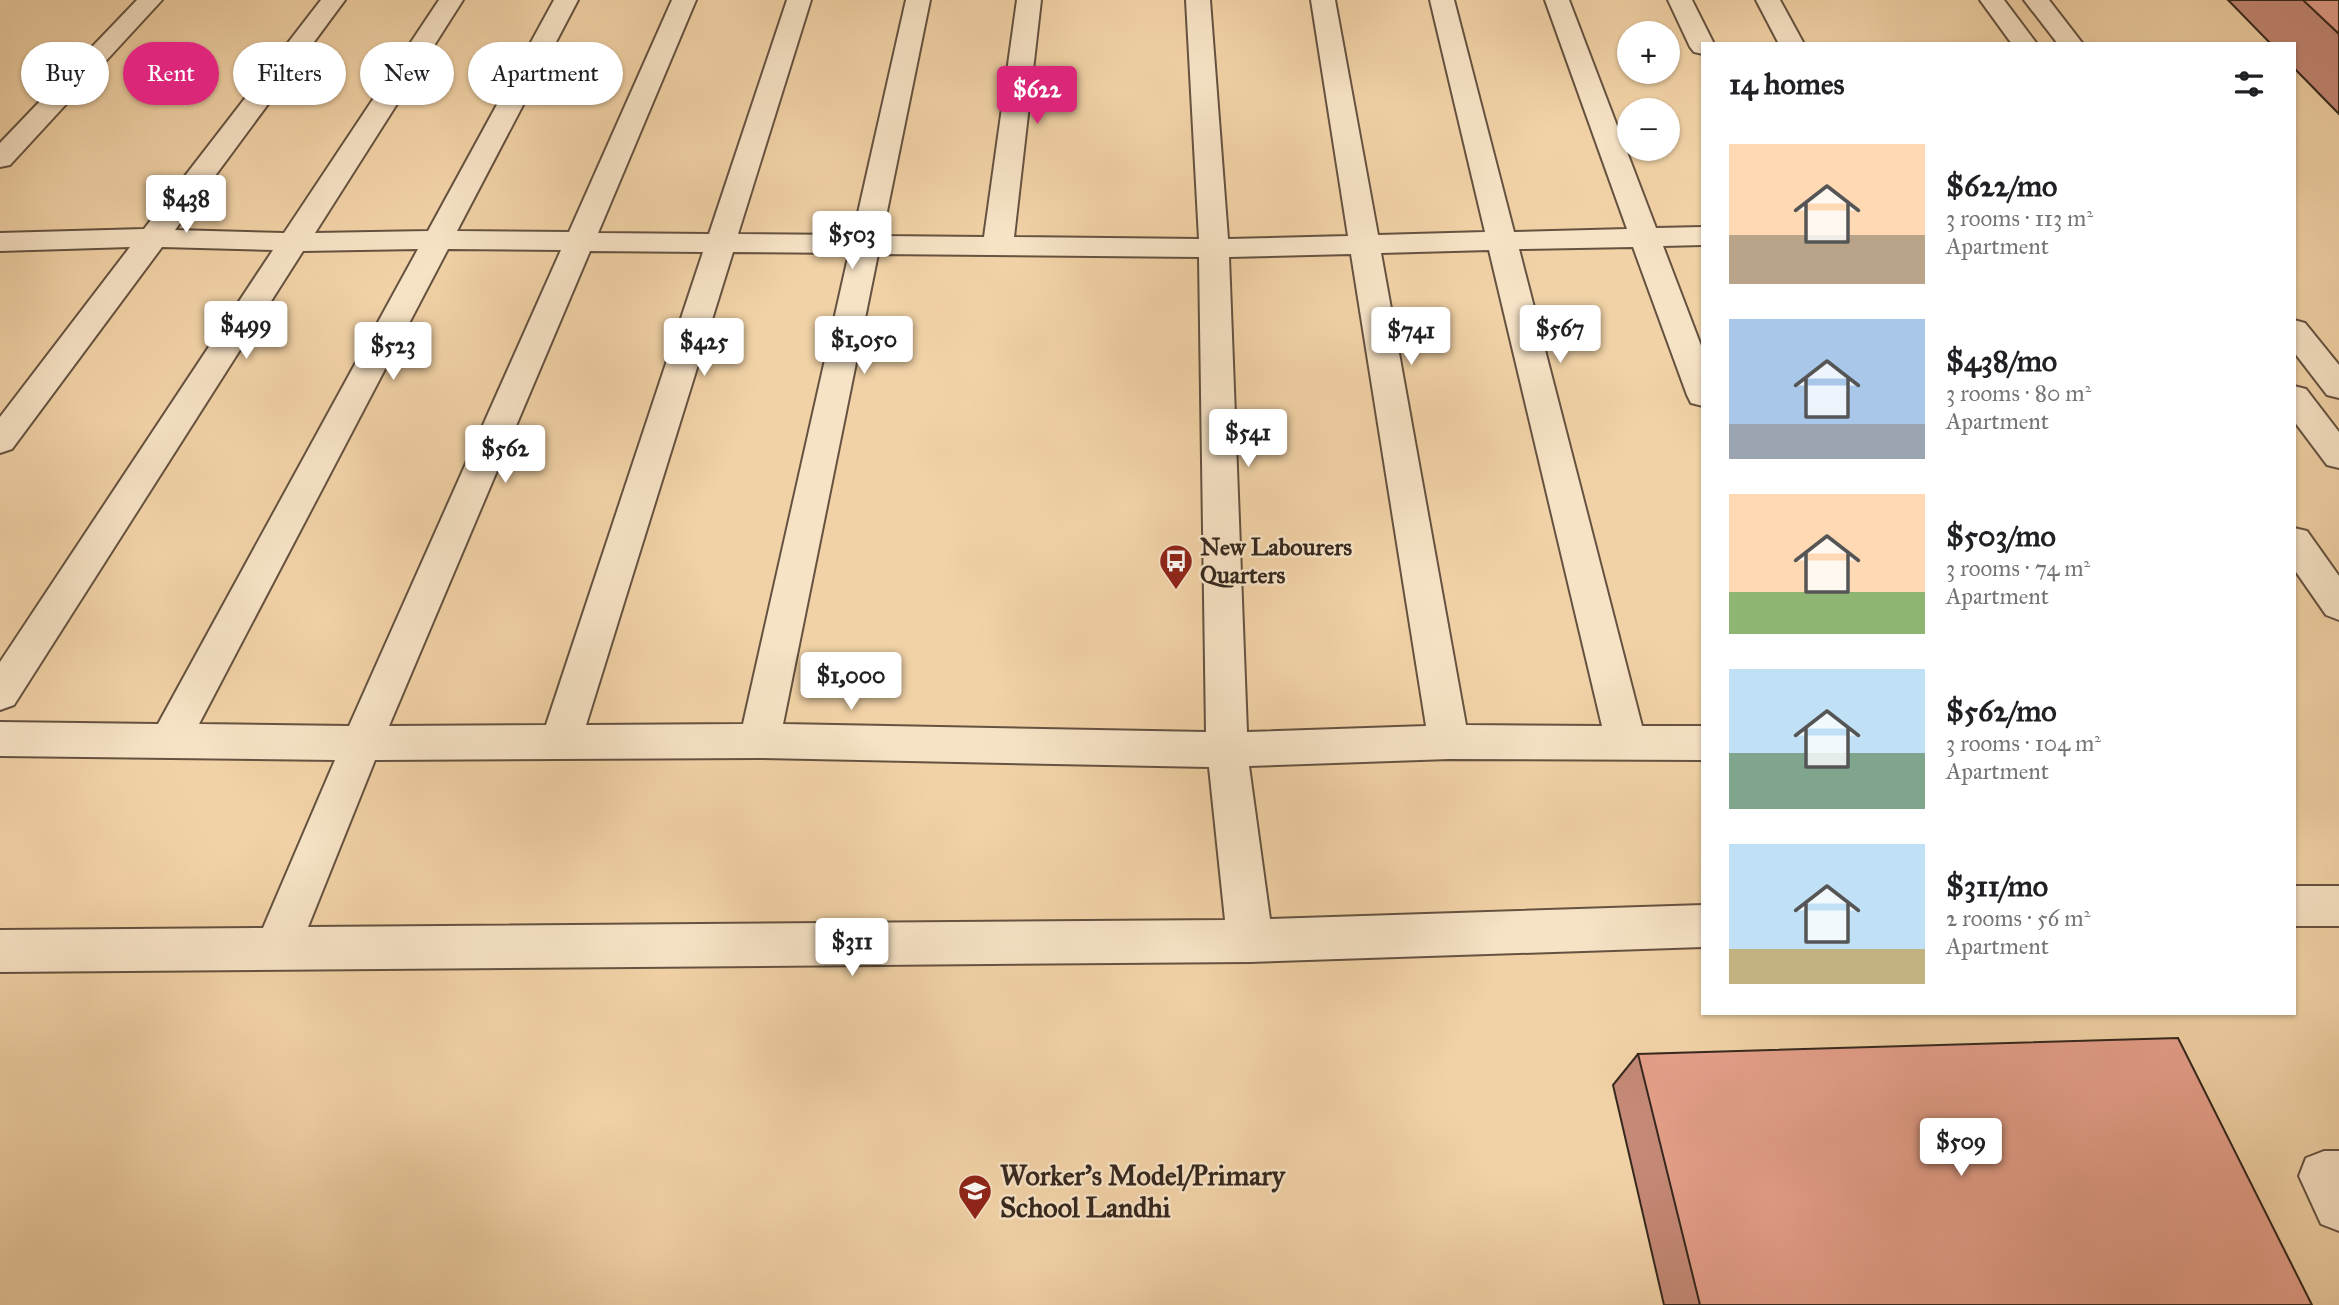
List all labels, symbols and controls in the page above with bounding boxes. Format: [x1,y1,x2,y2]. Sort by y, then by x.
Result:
map controls [1617,21,1680,161]
button: + [1617,21,1680,84]
chip: Buy [21,42,109,105]
chip: Rent [123,42,219,105]
chip: Filters [233,42,346,105]
chip: New [360,42,454,105]
chip: Apartment [468,42,623,105]
icon: filters [2230,65,2268,103]
pin: $622 [996,66,1078,126]
text: 14 homes [1729,66,1844,102]
text: $622 [1013,75,1061,103]
button: − [1617,98,1680,161]
text: $622/mo [1946,168,2057,204]
icon: home [1785,172,1869,256]
pin: $438 [145,176,227,235]
text: $438 [162,184,210,212]
text: 3 rooms · 113 m² [1946,204,2093,232]
pin: $503 [811,212,893,271]
text: $503 [828,220,876,248]
text: Apartment [1946,232,2049,260]
pin: $499 [205,302,287,361]
pin: $567 [1519,306,1601,365]
pin: $741 [1370,308,1452,367]
text: $499 [220,310,272,338]
text: $567 [1536,314,1584,342]
pin: $1,050 [807,316,921,376]
text: $741 [1387,316,1435,344]
pin: $425 [663,318,745,378]
pin: $523 [352,322,434,382]
text: $1,050 [831,325,897,353]
text: $425 [680,327,728,355]
text: $523 [370,331,416,359]
text: $438/mo [1946,343,2057,379]
icon: home [1785,347,1869,431]
text: 3 rooms · 80 m² [1946,379,2091,407]
text: Apartment [1946,407,2049,435]
pin: $541 [1207,410,1289,469]
text: $541 [1225,418,1271,446]
pin: $562 [464,426,546,485]
text: $562 [481,434,529,462]
text: $503/mo [1946,518,2056,554]
icon: home [1785,522,1869,606]
place label: New Labourers Quarters [1200,532,1352,590]
bus stop icon: New Labourers Quarters [1157,542,1195,591]
text: 3 rooms · 74 m² [1946,554,2090,582]
text: Apartment [1946,582,2049,610]
pin: $1,000 [794,652,908,712]
text: $1,000 [817,661,886,689]
text: $562/mo [1946,693,2057,729]
icon: home [1785,697,1869,781]
text: 3 rooms · 104 m² [1946,729,2101,757]
text: Apartment [1946,757,2049,785]
text: $311/mo [1946,868,2048,904]
icon: home [1785,872,1869,956]
text: 2 rooms · 56 m² [1946,904,2090,932]
pin: $311 [811,918,893,978]
text: $311 [831,927,873,955]
text: Apartment [1946,932,2049,960]
pin: $509 [1920,1118,2002,1178]
text: $509 [1936,1127,1986,1155]
place label: Worker's Model/Primary School Landhi [1000,1158,1286,1225]
school or university icon: Worker's Model/Primary School Landhi [956,1172,994,1221]

